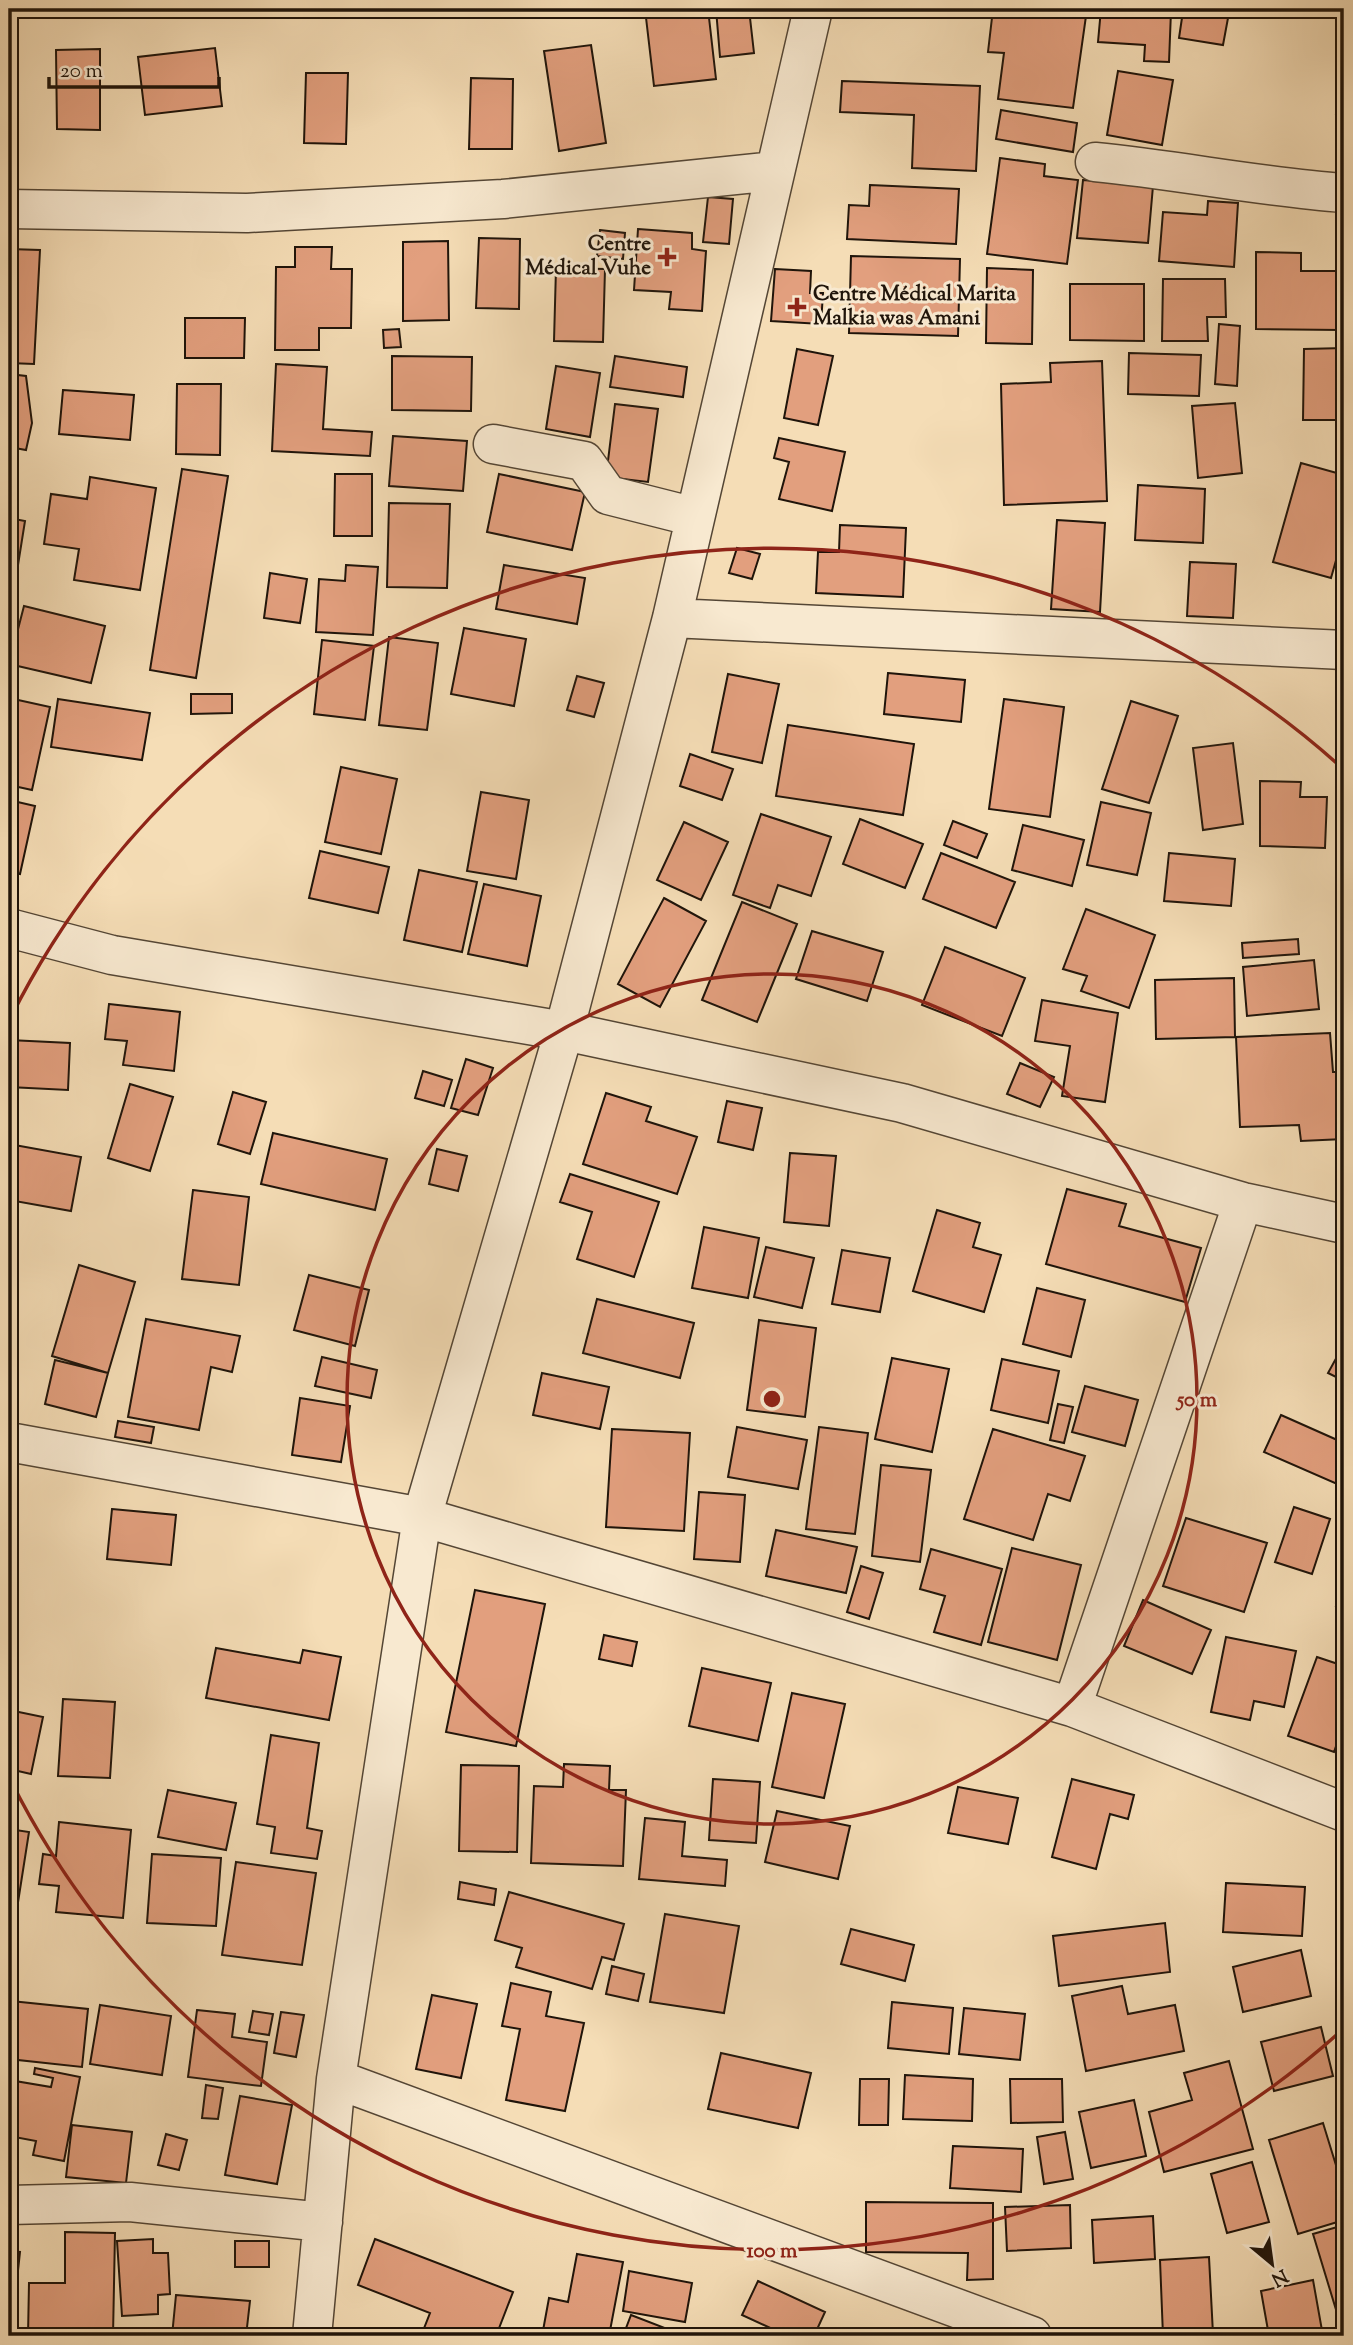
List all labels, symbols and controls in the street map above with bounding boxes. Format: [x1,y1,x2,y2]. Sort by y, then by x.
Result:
scale bar [49,46,219,90]
text: 20 m [60,57,103,87]
place label: Centre Médical Vuhe [525,230,651,284]
marker: Centre Médical Vuhe [657,247,677,267]
place label: Centre Médical Marita Malkia was Amani [813,280,1016,334]
marker: Centre Médical Marita Malkia was Amani [787,297,807,317]
text: 50 m [1175,1386,1218,1416]
centre of rings [760,1387,784,1411]
north arrow [1238,2230,1308,2300]
text: 100 m [747,2237,798,2267]
text: N [1266,2261,1292,2292]

